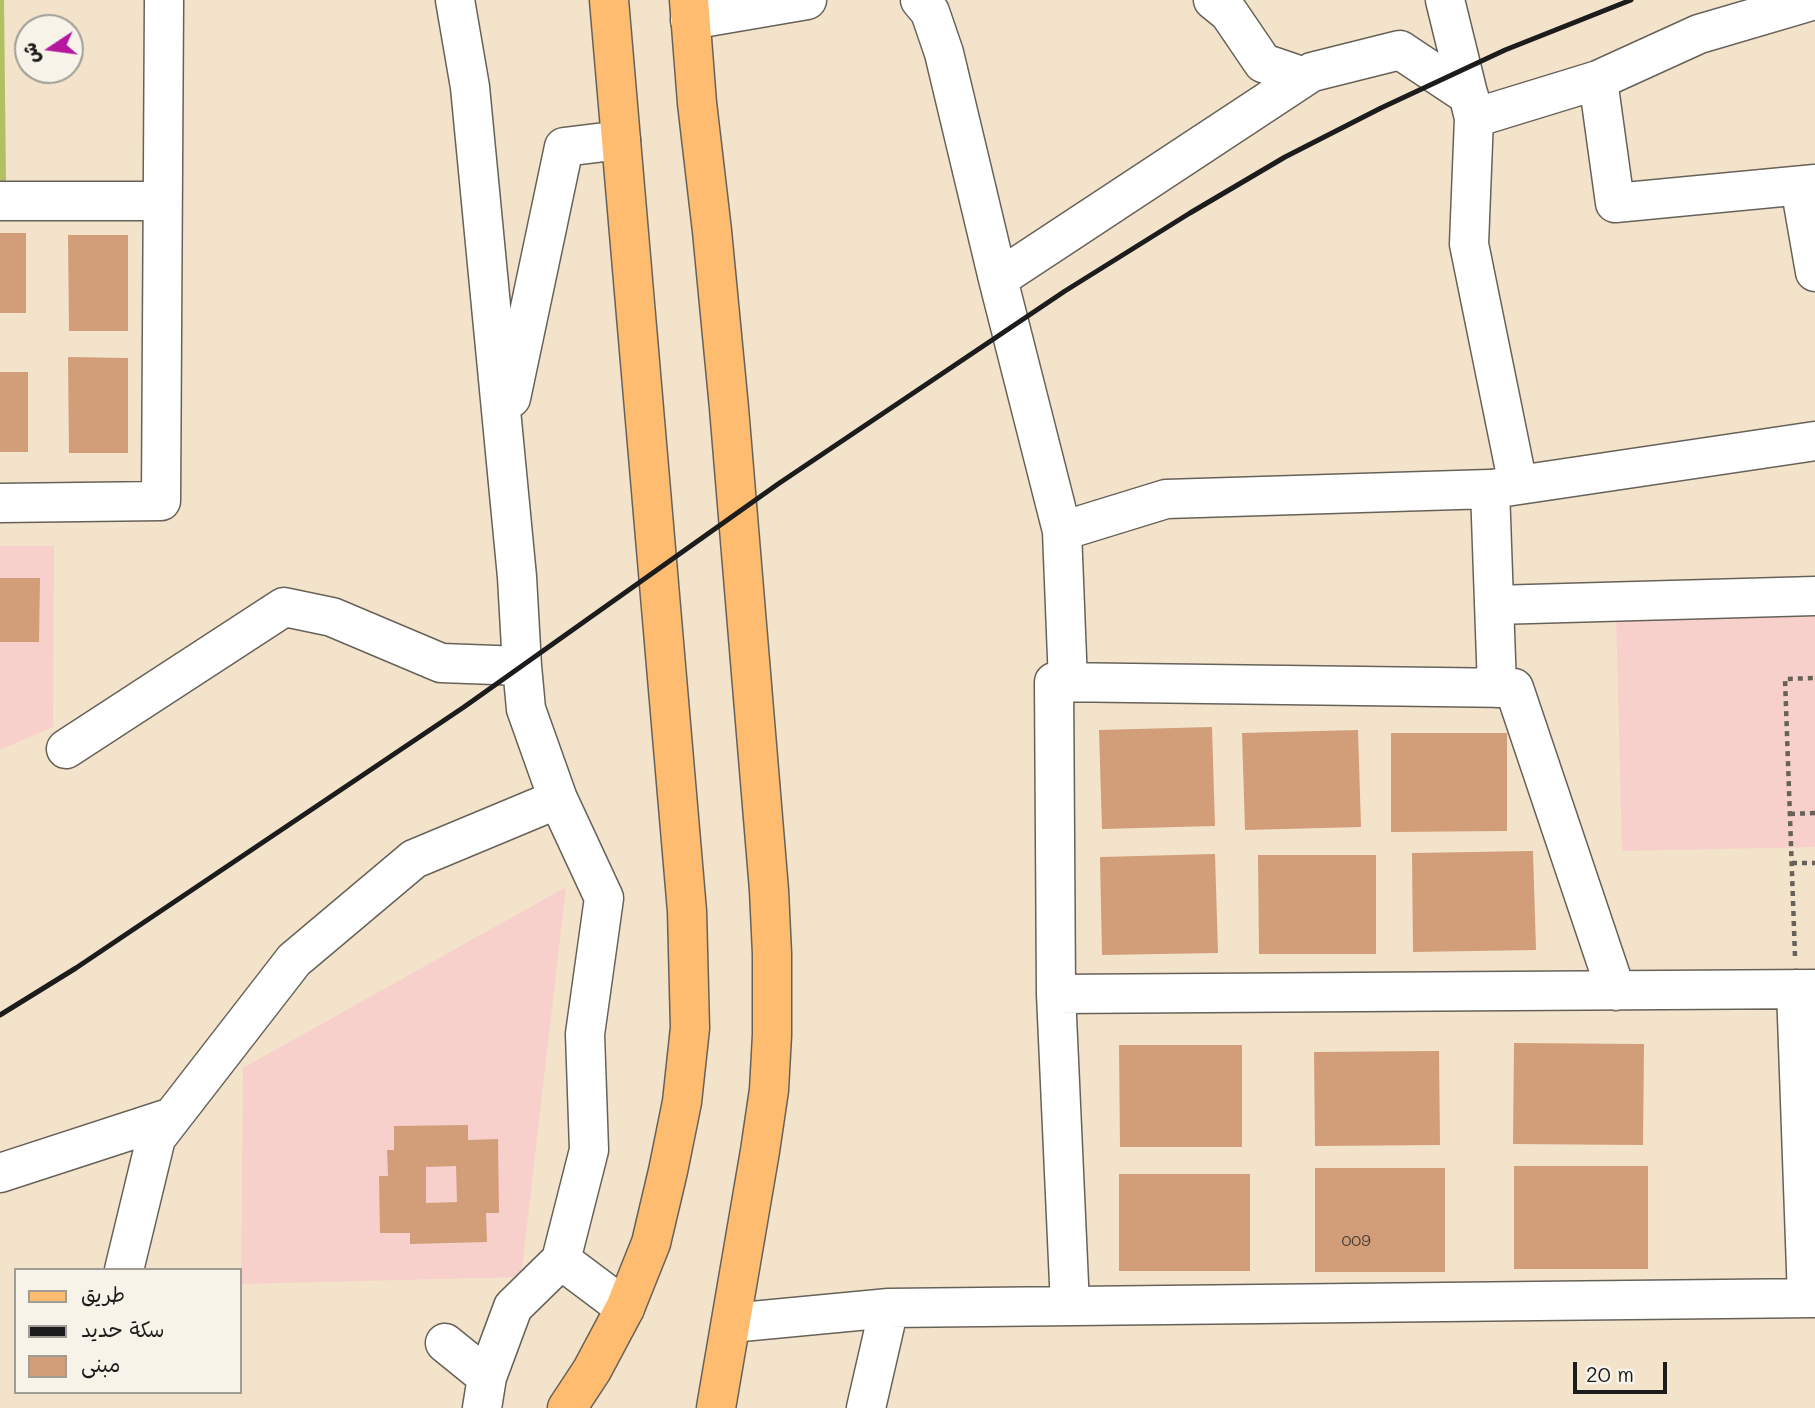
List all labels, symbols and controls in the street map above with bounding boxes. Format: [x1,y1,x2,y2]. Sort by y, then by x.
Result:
north arrow [14,14,84,84]
text: ش [15,40,45,66]
house number: 009 [1341,1231,1371,1251]
legend [14,1268,242,1394]
text: طريق [81,1280,125,1307]
text: سكة حديد [81,1315,165,1342]
scale bar [1577,1348,1672,1392]
text: مبنى [81,1350,120,1377]
text: 20 m [1586,1360,1634,1387]

